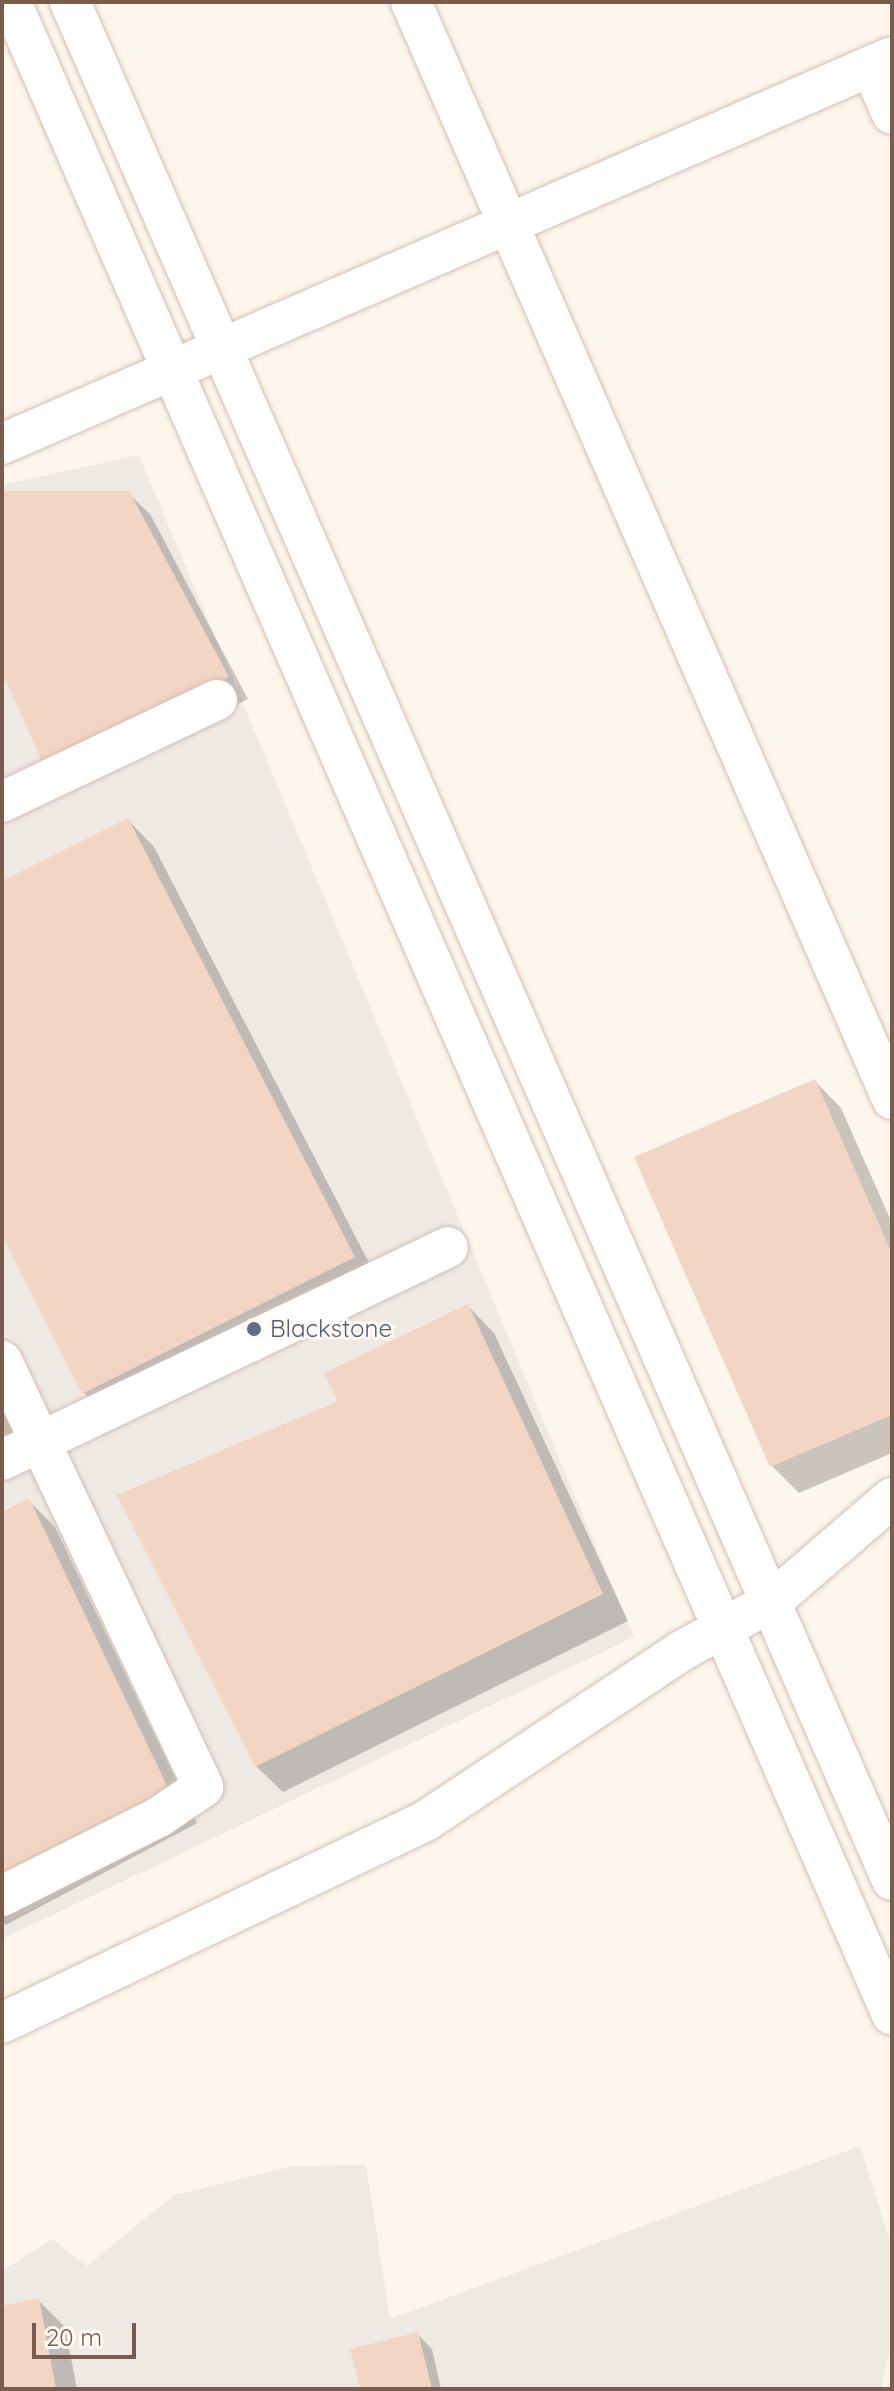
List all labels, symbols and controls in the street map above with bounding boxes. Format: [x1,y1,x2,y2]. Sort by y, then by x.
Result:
place label: Blackstone [270,1315,392,1343]
marker: Blackstone [245,1320,263,1338]
scale bar [36,2307,140,2357]
text: 20 m [46,2322,102,2352]

